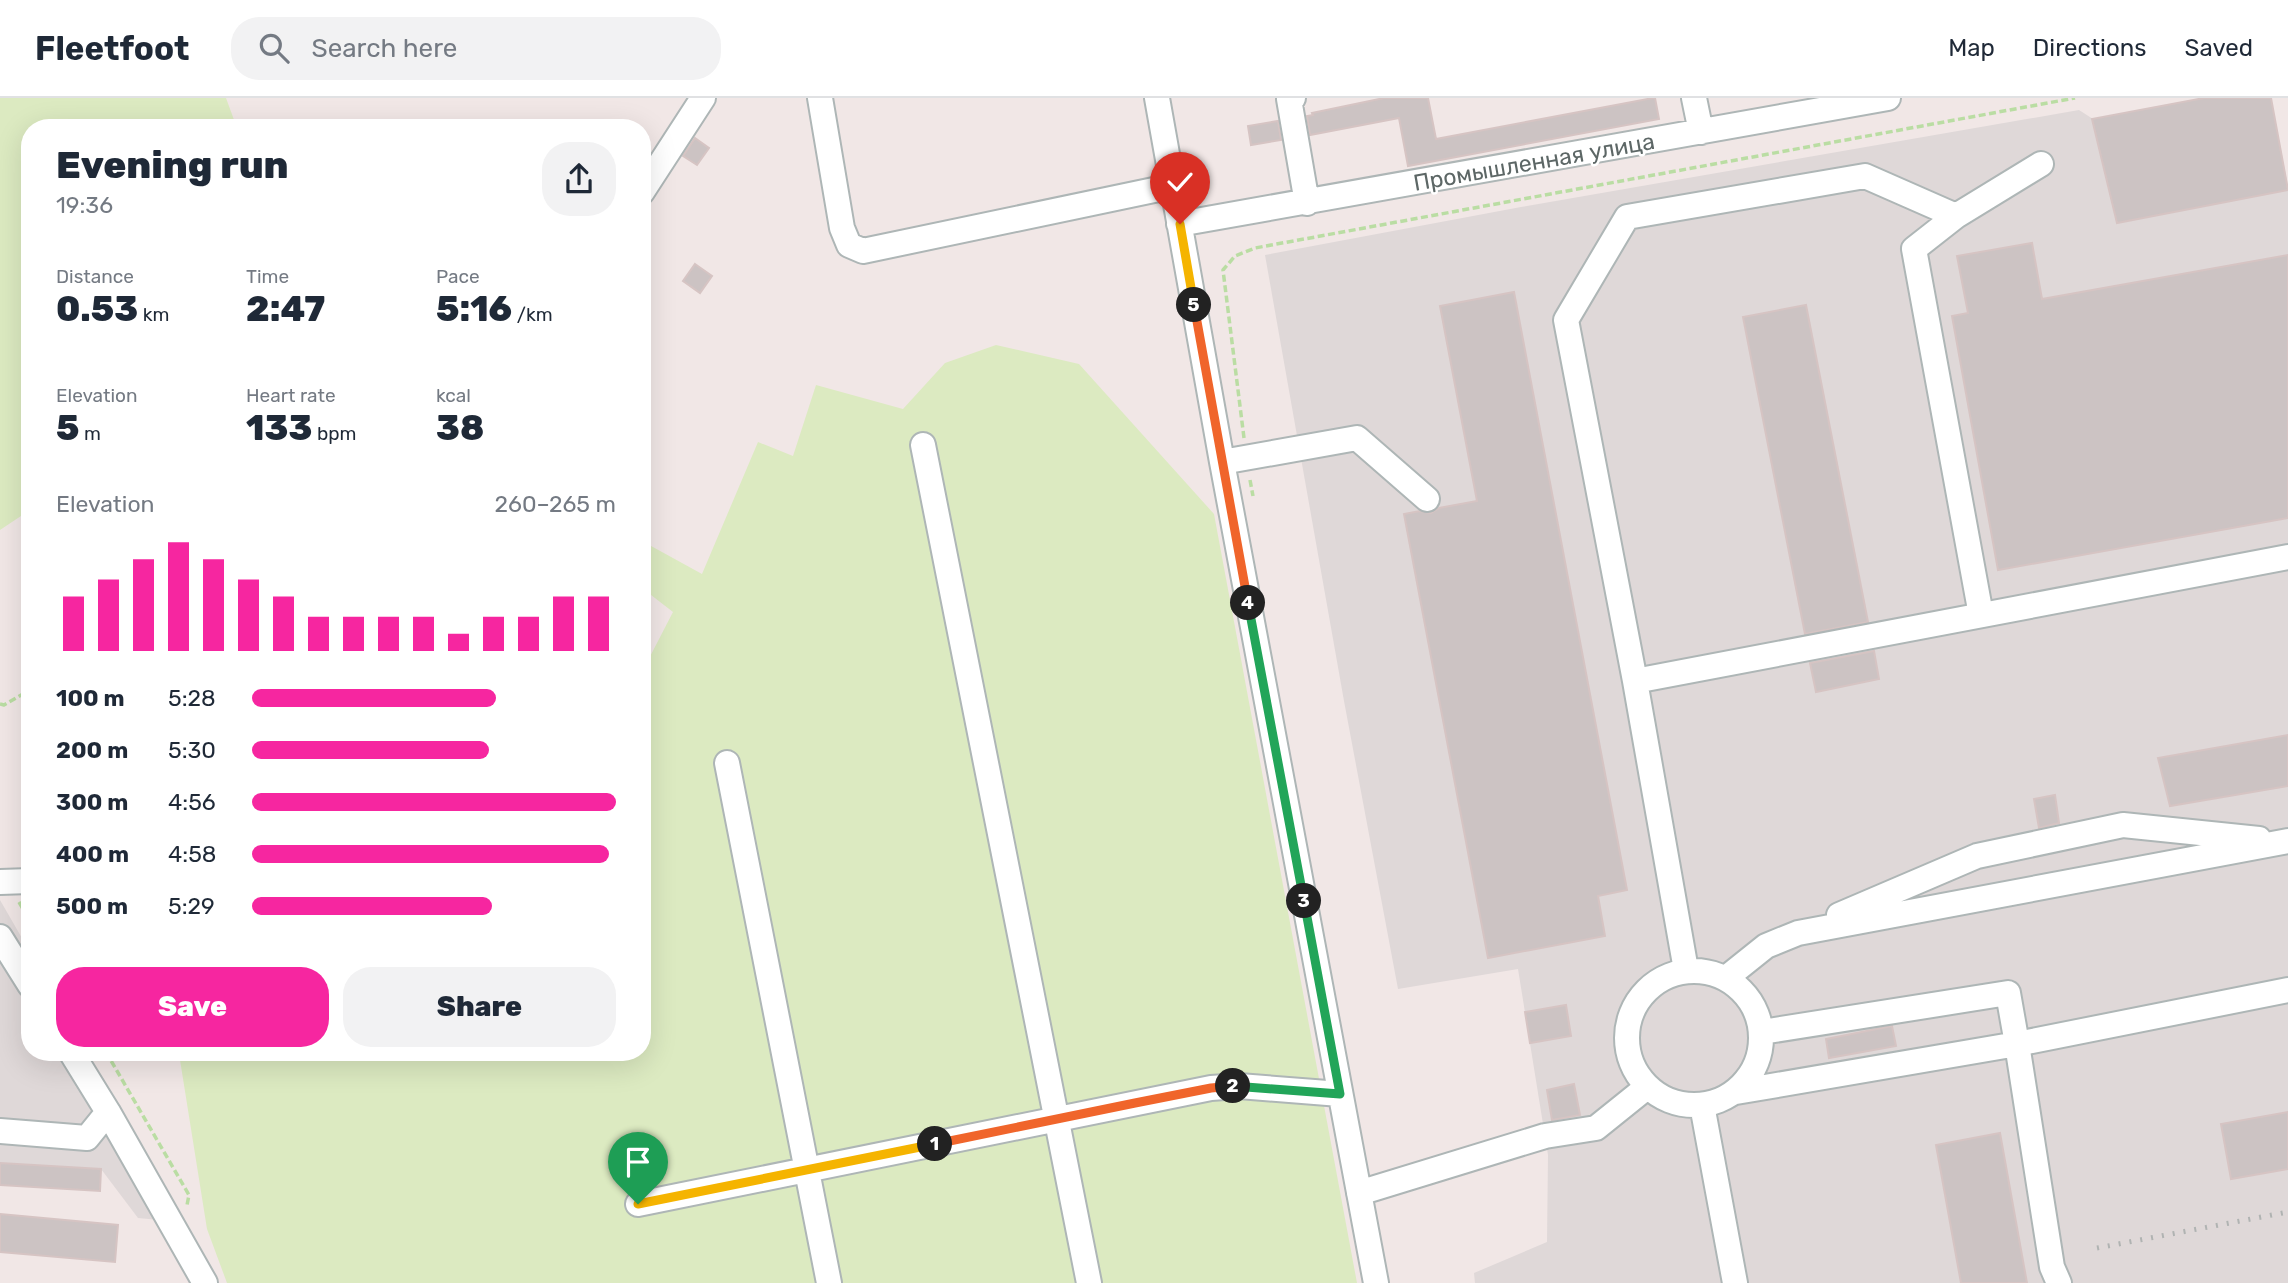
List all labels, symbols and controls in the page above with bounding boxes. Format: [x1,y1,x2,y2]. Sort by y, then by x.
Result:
search box [231,17,721,80]
text: Fleetfoot [35,29,189,68]
icon: search [255,29,293,67]
text: Search here [311,33,457,64]
text: Map [1948,34,1995,62]
text: Directions [2033,34,2146,62]
text: Saved [2184,34,2253,62]
street label: Промышленная улица [1411,127,1657,197]
text: Evening run [56,142,289,188]
button: share [542,142,616,216]
pin [1150,152,1210,224]
icon: check [1161,163,1199,201]
text: 19:36 [56,191,113,219]
text: Distance [56,265,134,288]
text: Time [246,265,289,288]
text: Pace [436,265,480,288]
text: 0.53 [56,288,138,330]
text: 2:47 [246,288,325,330]
text: 5:16 [436,288,512,330]
pin: 5 [1176,288,1212,322]
text: 5 [1187,293,1200,316]
text: km [138,303,169,326]
text: /km [512,303,553,326]
text: Elevation [56,384,137,407]
text: Heart rate [246,384,336,407]
text: kcal [436,384,471,407]
text: 5 [56,407,79,449]
text: 133 [246,407,312,449]
text: 38 [436,407,484,449]
text: m [79,422,101,445]
text: bpm [312,422,357,445]
text: Elevation [56,490,155,518]
text: 260–265 m [495,490,616,518]
pin: 4 [1230,586,1266,620]
text: 4 [1241,591,1254,614]
text: 100 m [56,684,125,712]
text: 5:28 [168,684,216,712]
text: 200 m [56,736,128,764]
text: 5:30 [168,736,216,764]
text: 300 m [56,788,128,816]
text: 4:56 [168,788,216,816]
text: 400 m [56,840,129,868]
text: 4:58 [168,840,216,868]
pin: 3 [1286,884,1322,918]
text: 3 [1297,889,1310,912]
text: 500 m [56,892,128,920]
text: 5:29 [168,892,215,920]
button: Save [56,967,329,1047]
button: Share [343,967,616,1047]
pin: 2 [1216,1068,1250,1104]
text: 2 [1226,1074,1239,1097]
pin: 1 [918,1126,953,1162]
pin [608,1132,668,1204]
text: 1 [930,1132,939,1155]
icon: arrive [619,1143,657,1181]

